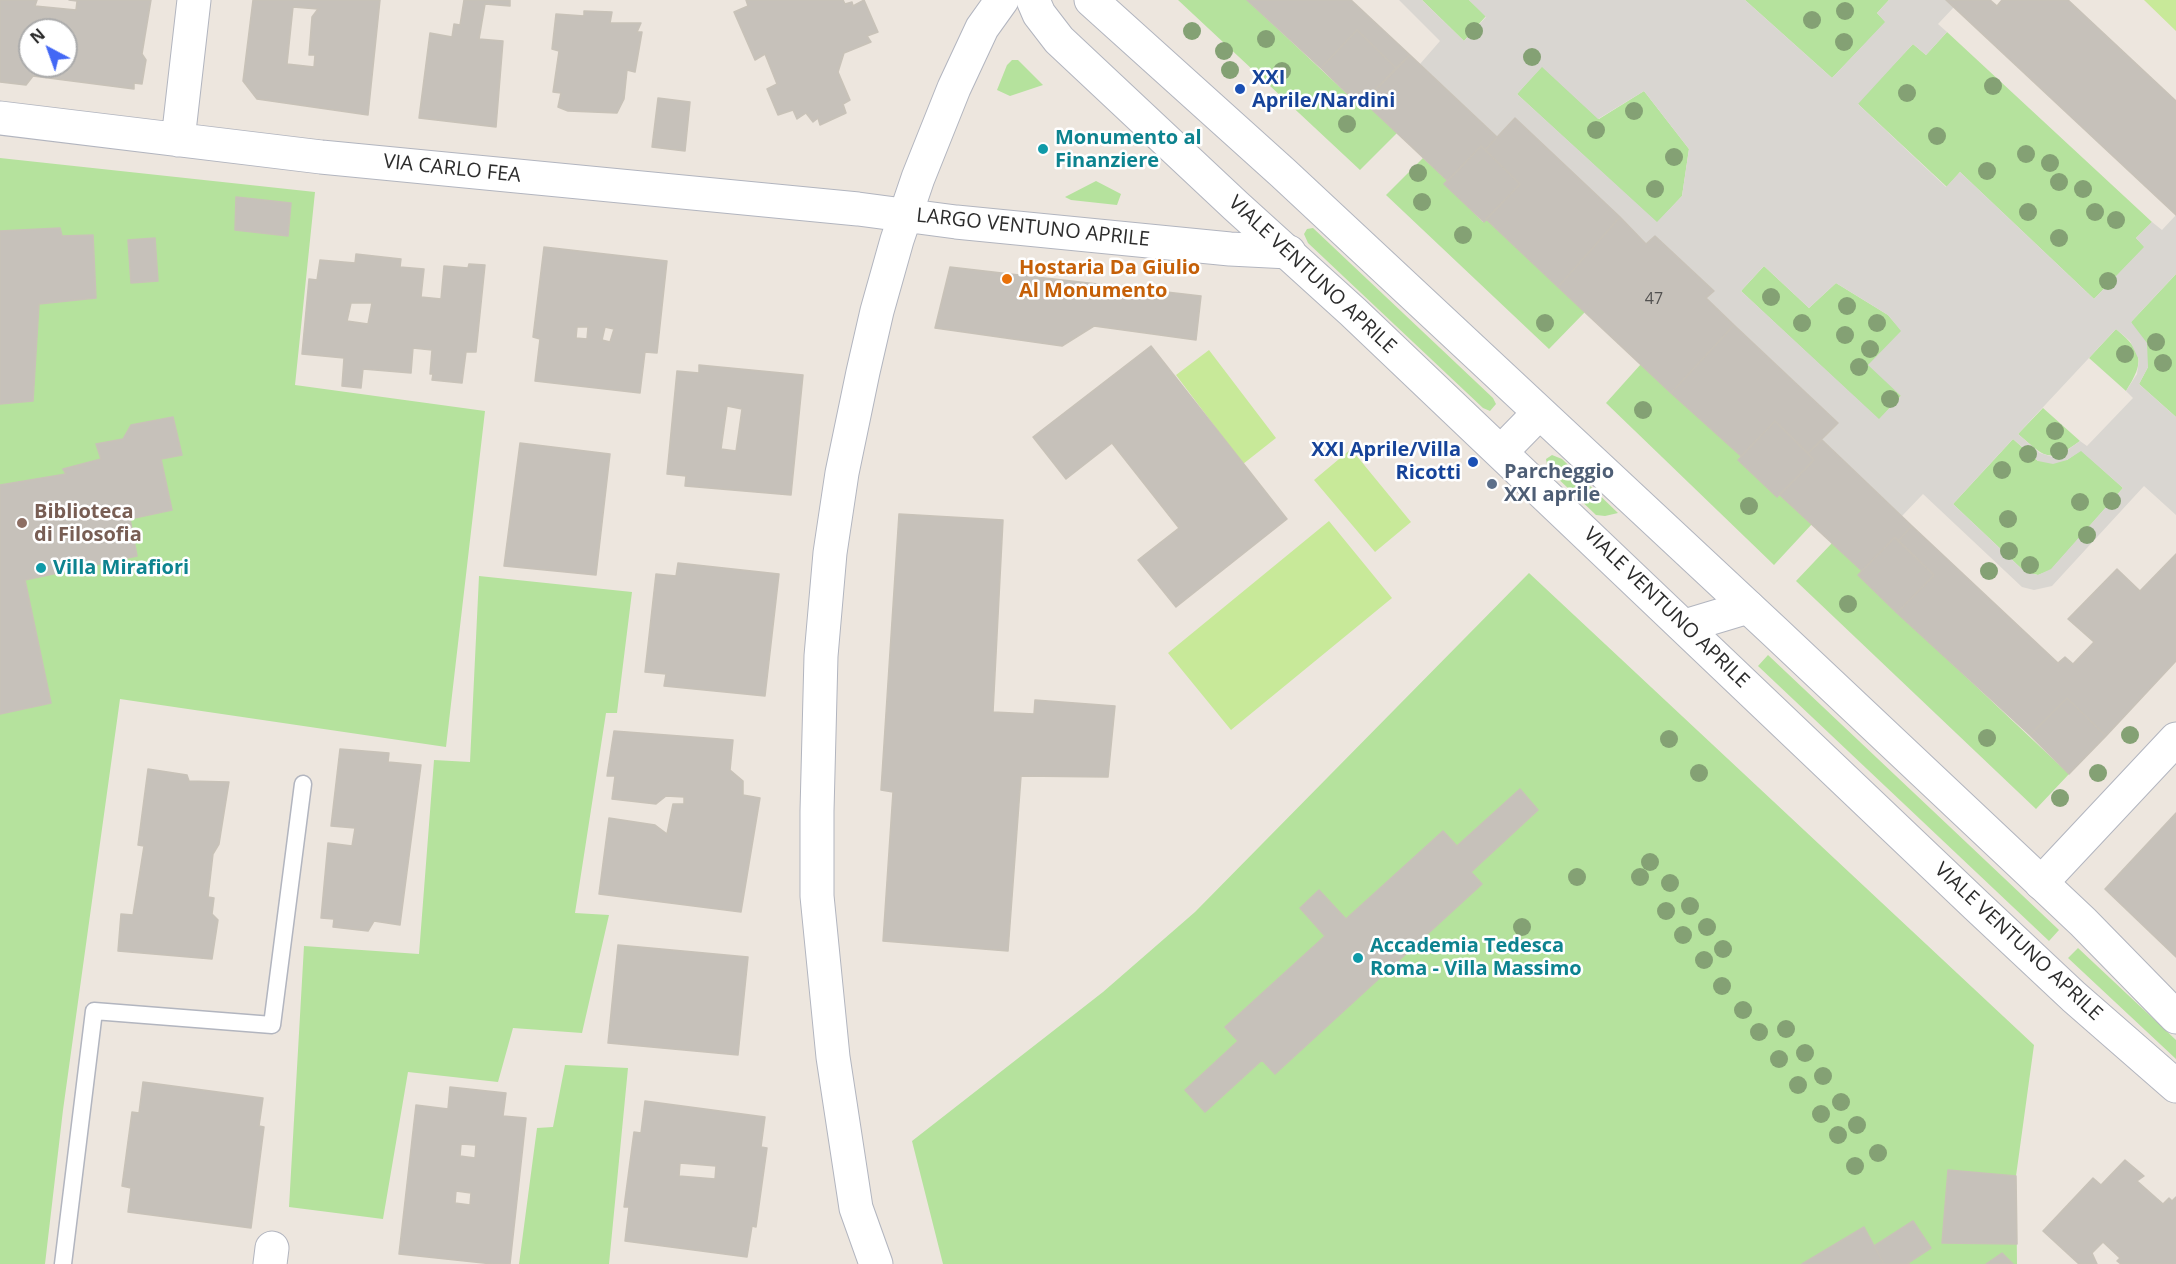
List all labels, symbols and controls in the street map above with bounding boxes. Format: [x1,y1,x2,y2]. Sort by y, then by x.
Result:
north arrow [18,18,78,78]
text: N [25,23,50,49]
place label: XXI Aprile/Nardini [1252,66,1395,113]
marker: XXI Aprile/Nardini [1233,82,1247,96]
place label: Monumento al Finanziere [1055,126,1202,173]
marker: Monumento al Finanziere [1036,142,1050,156]
street label: VIA CARLO FEA [382,150,522,188]
street label: VIALE VENTUNO APRILE [1223,191,1401,359]
street label: LARGO VENTUNO APRILE [915,204,1151,252]
place label: Hostaria Da Giulio Al Monumento [1019,256,1200,303]
marker: Hostaria Da Giulio Al Monumento [1000,272,1014,286]
house number: 47 [1645,289,1663,309]
place label: XXI Aprile/Villa Ricotti [1311,438,1461,485]
marker: XXI Aprile/Villa Ricotti [1466,455,1480,469]
place label: Parcheggio XXI aprile [1504,460,1614,507]
marker: Parcheggio XXI aprile [1485,477,1499,491]
place label: Biblioteca di Filosofia [34,500,142,547]
marker: Biblioteca di Filosofia [15,516,29,530]
street label: VIALE VENTUNO APRILE [1578,523,1754,693]
place label: Villa Mirafiori [53,556,189,580]
marker: Villa Mirafiori [34,561,48,575]
street label: VIALE VENTUNO APRILE [1929,858,2107,1026]
place label: Accademia Tedesca Roma - Villa Massimo [1370,934,1582,981]
marker: Accademia Tedesca Roma - Villa Massimo [1351,951,1365,965]

